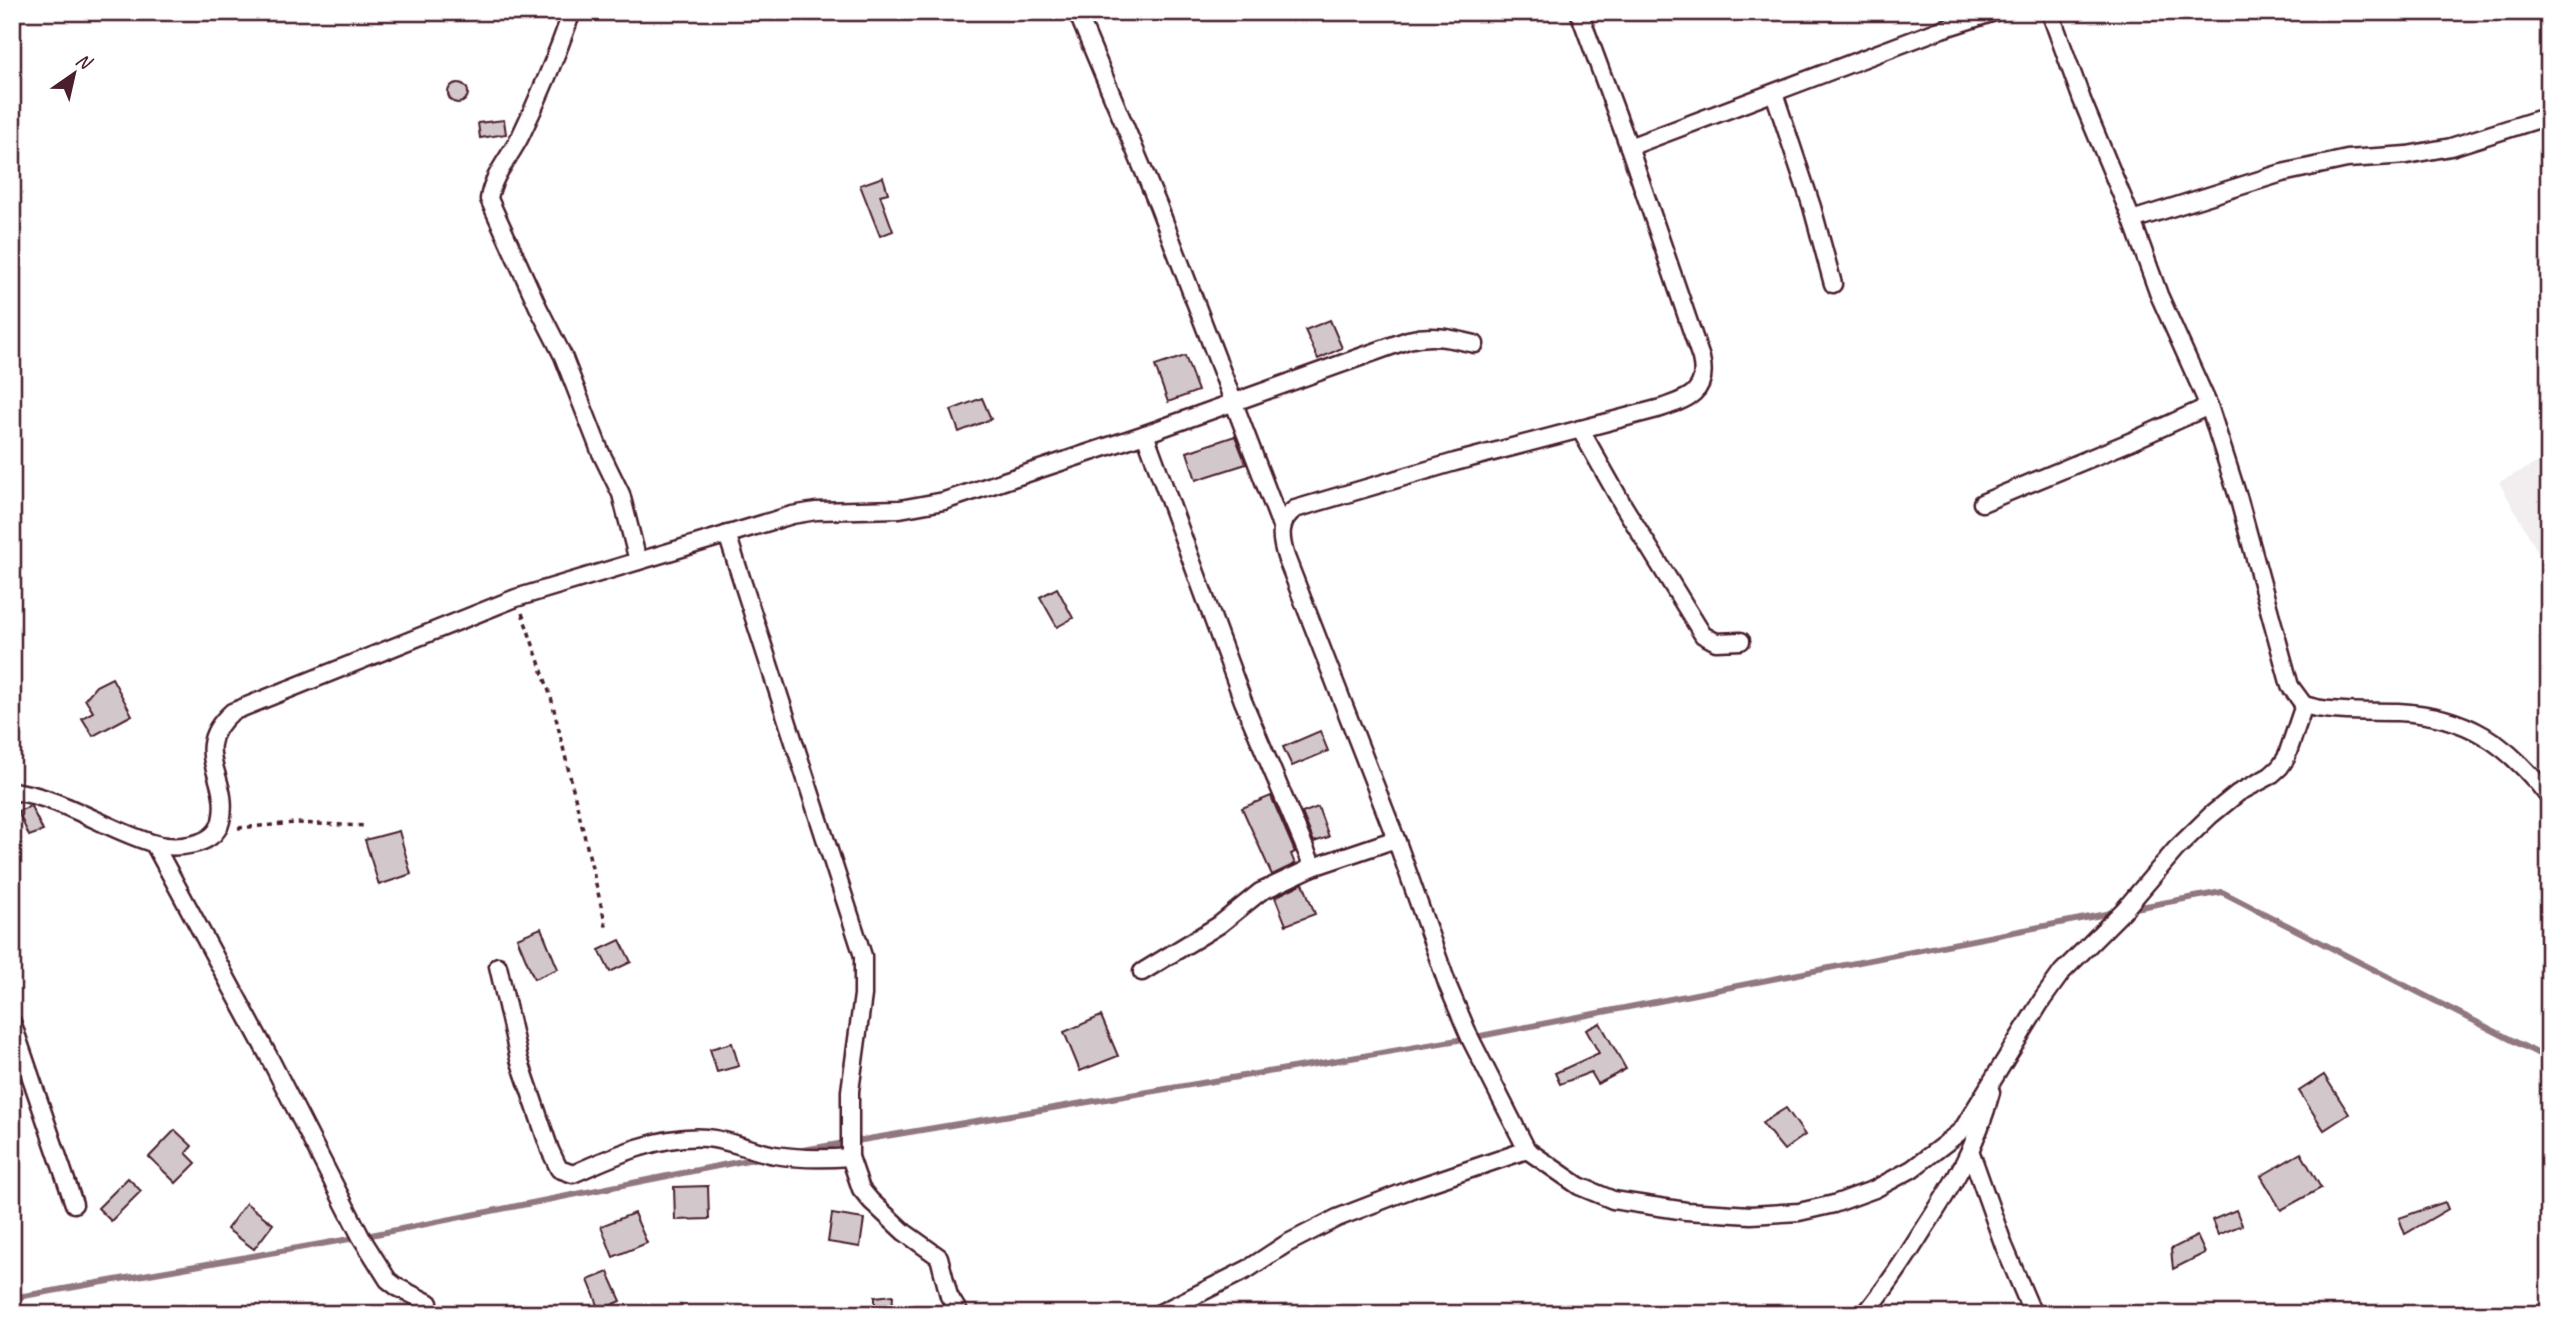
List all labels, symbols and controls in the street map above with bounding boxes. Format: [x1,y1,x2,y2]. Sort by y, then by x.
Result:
north arrow [38,38,108,108]
text: N [71,47,97,76]

